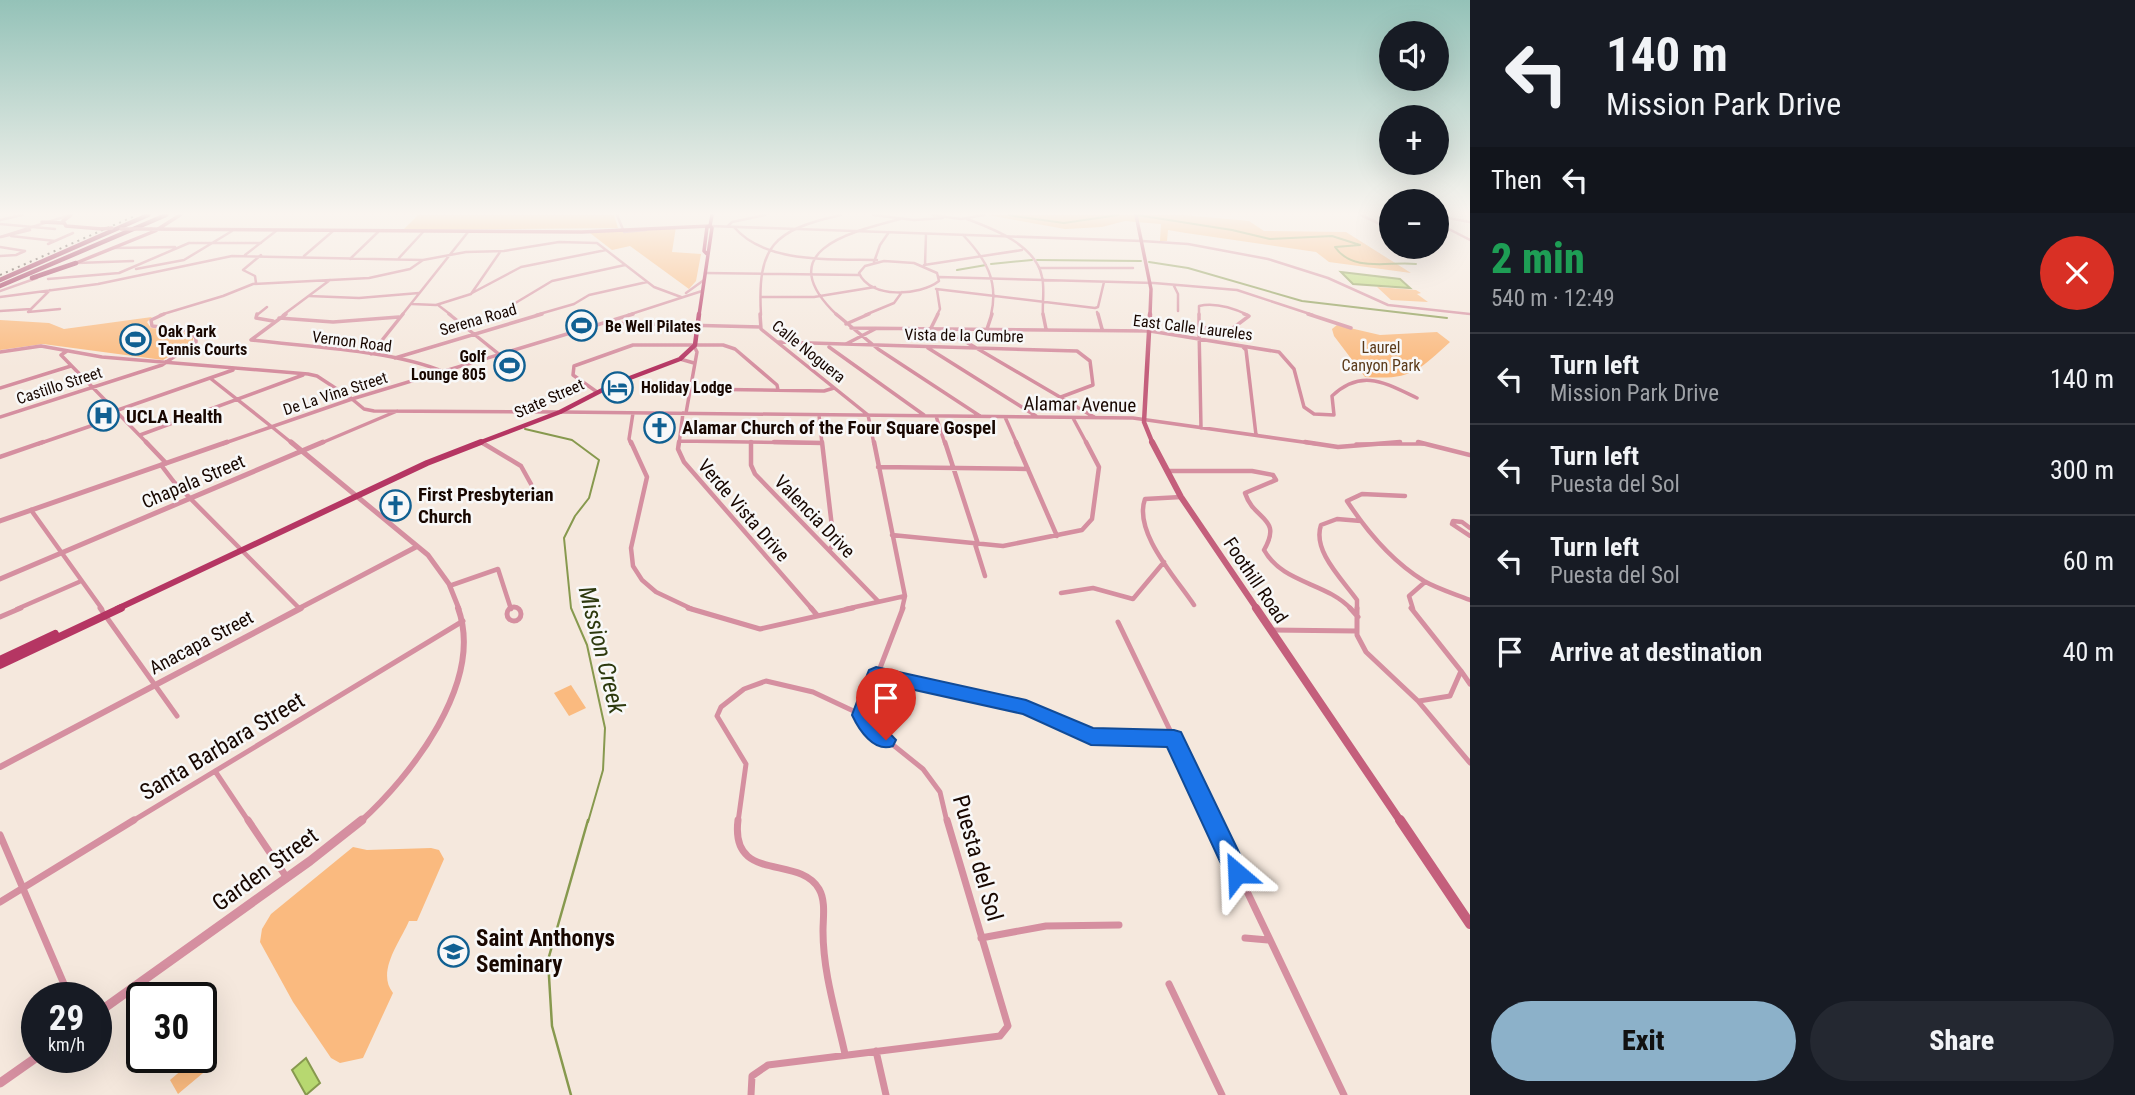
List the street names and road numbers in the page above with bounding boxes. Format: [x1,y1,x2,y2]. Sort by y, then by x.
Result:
street label: Serena Road [437,299,519,340]
street label: East Calle Laureles [1132,311,1254,344]
street label: Calle Noguera [768,316,849,387]
street label: Vista de la Cumbre [904,325,1024,346]
street label: Vernon Road [311,327,393,356]
street label: Castillo Street [14,363,105,408]
street label: De La Vina Street [281,368,390,419]
street label: State Street [511,375,587,422]
street label: Alamar Avenue [1023,392,1137,417]
street label: Chapala Street [138,449,248,514]
street label: Verde Vista Drive [693,454,794,566]
street label: Valencia Drive [769,470,860,563]
street label: Foothill Road [1219,533,1293,628]
street label: Anacapa Street [145,605,257,679]
street label: Santa Barbara Street [135,687,309,806]
street label: Puesta del Sol [947,792,1008,924]
street label: Garden Street [207,822,323,917]

